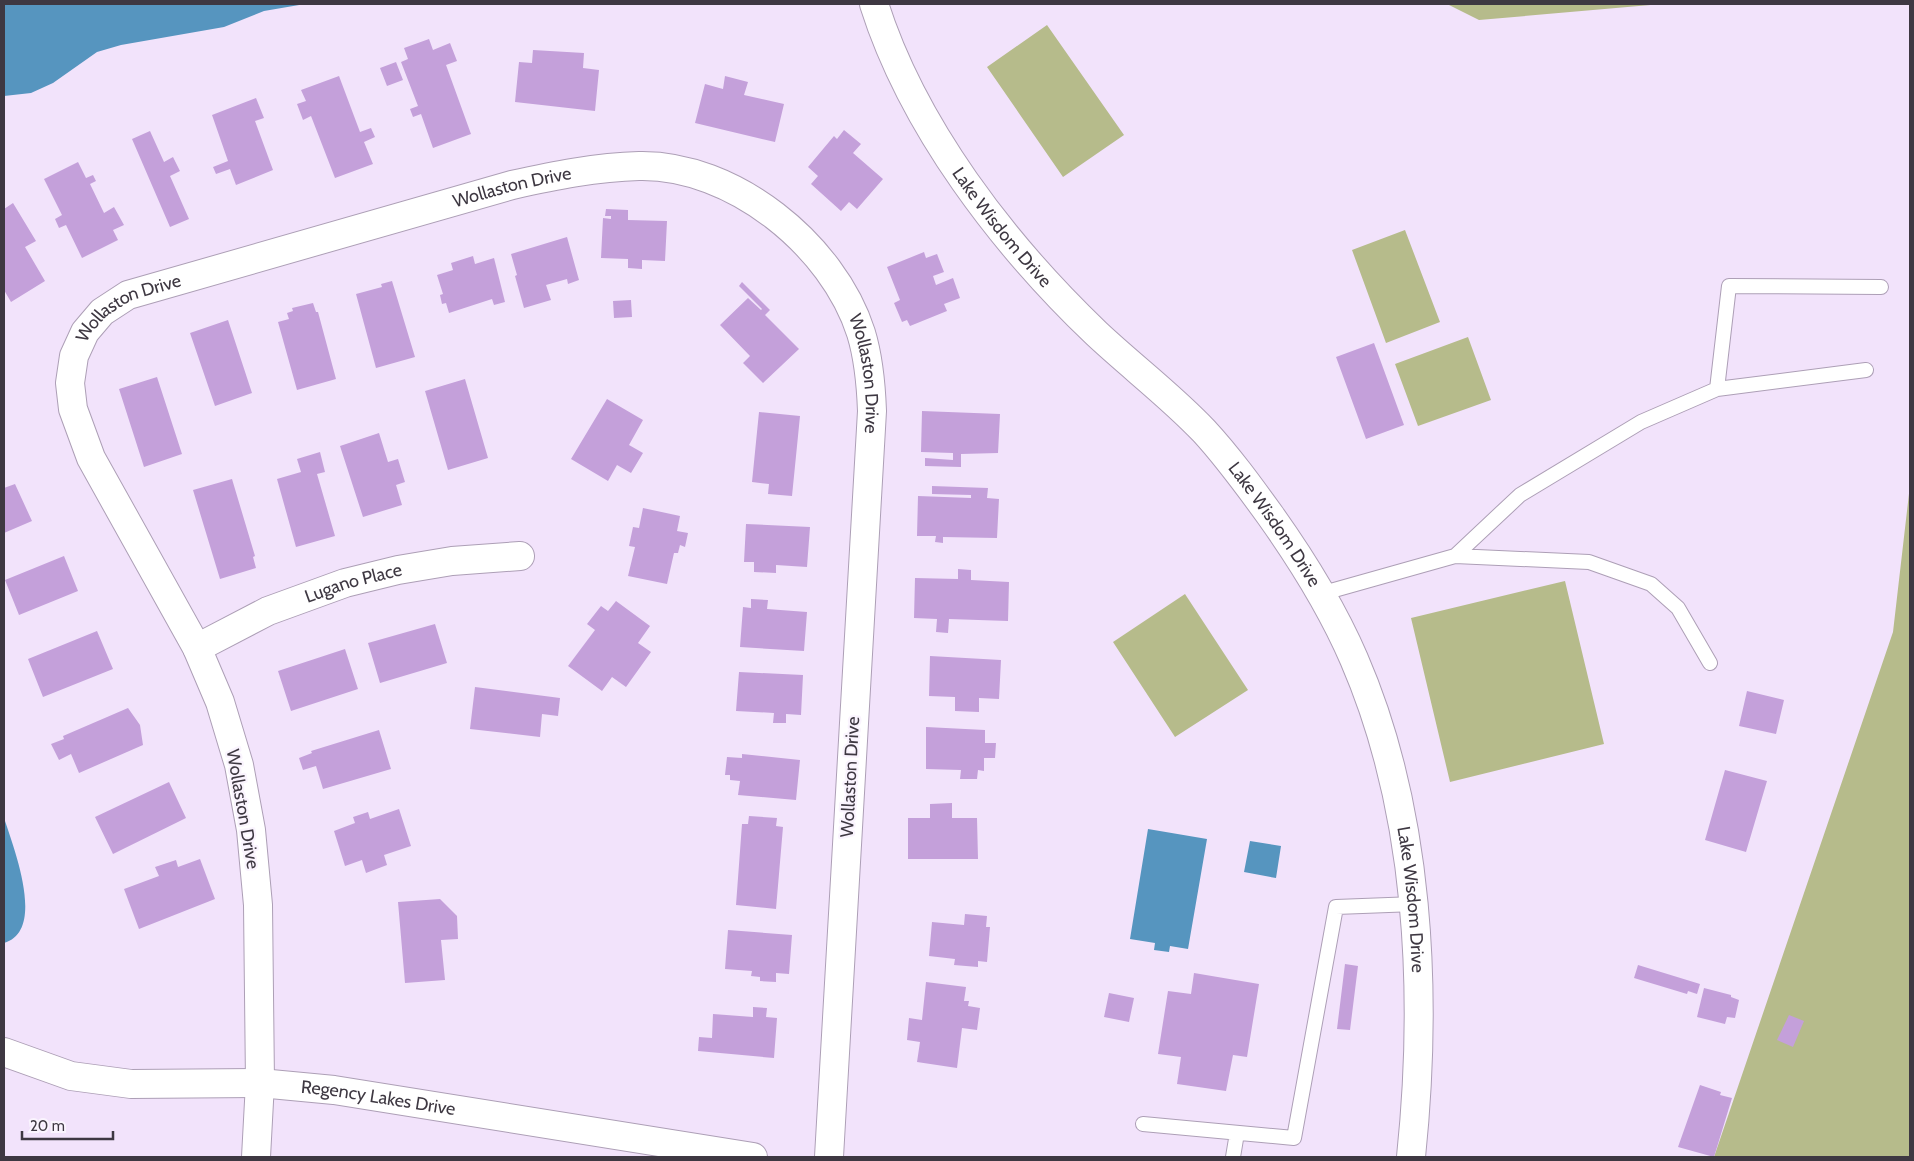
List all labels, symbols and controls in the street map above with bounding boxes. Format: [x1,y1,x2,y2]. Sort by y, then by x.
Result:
street label: Wollaston Drive [450,162,573,212]
street label: Lake Wisdom Drive [947,163,1056,292]
street label: Wollaston Drive [71,269,184,345]
street label: Wollaston Drive [844,311,883,434]
street label: Lake Wisdom Drive [1224,458,1325,591]
street label: Lugano Place [302,558,404,608]
street label: Wollaston Drive [836,716,864,838]
street label: Wollaston Drive [222,747,264,871]
street label: Lake Wisdom Drive [1392,825,1429,973]
street label: Regency Lakes Drive [300,1076,457,1120]
scale bar [22,1108,114,1140]
text: 20 m [30,1117,65,1135]

